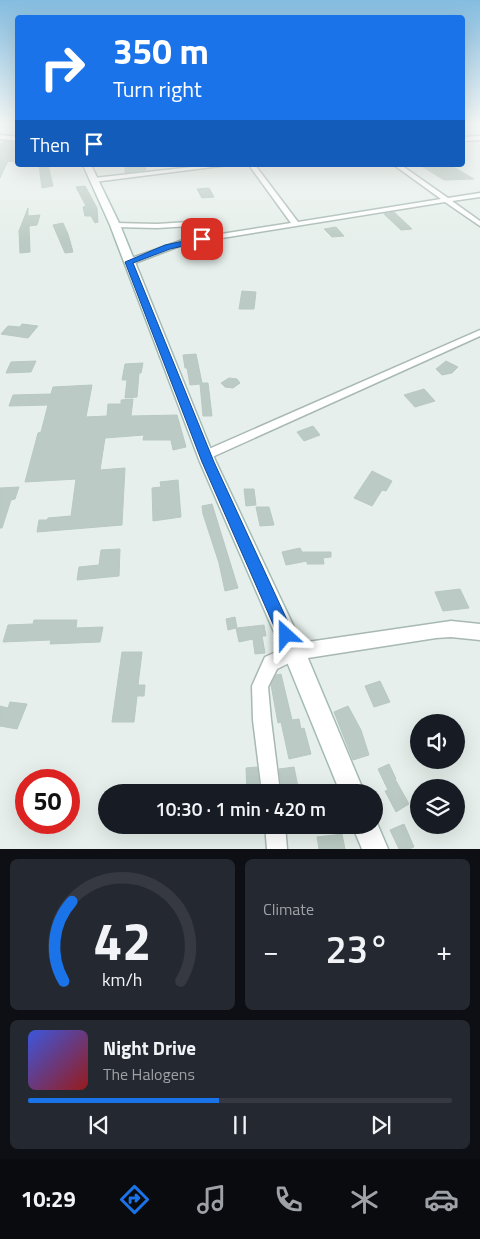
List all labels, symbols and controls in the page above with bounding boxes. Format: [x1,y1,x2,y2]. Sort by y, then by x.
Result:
text: 350 m [113,24,209,78]
icon: right [30,35,95,100]
text: Turn right [113,72,202,106]
text: Then [30,130,70,159]
icon: arrive [80,130,108,158]
pin [181,218,223,260]
icon: arrive [188,225,216,253]
position arrow [259,608,311,660]
map controls [410,714,465,834]
button: sound [410,714,465,769]
speed limit sign: 50 [15,769,80,834]
button: layers [410,779,465,834]
text: 10:30 · 1 min · 420 m [155,794,326,823]
text: Climate [263,897,314,921]
text: 42 [93,901,152,980]
text: 23° [326,920,389,978]
text: − [263,929,279,972]
text: + [436,929,452,972]
text: km/h [102,966,143,993]
text: Night Drive [103,1033,196,1062]
text: The Halogens [103,1062,195,1086]
icon: previous [85,1111,113,1139]
icon: pause [226,1111,254,1139]
icon: next [367,1111,395,1139]
text: 10:29 [21,1182,76,1216]
icon: directions [117,1182,152,1217]
icon: music [194,1182,229,1217]
icon: phone [271,1182,306,1217]
icon: climate [347,1182,382,1217]
icon: car [424,1182,459,1217]

